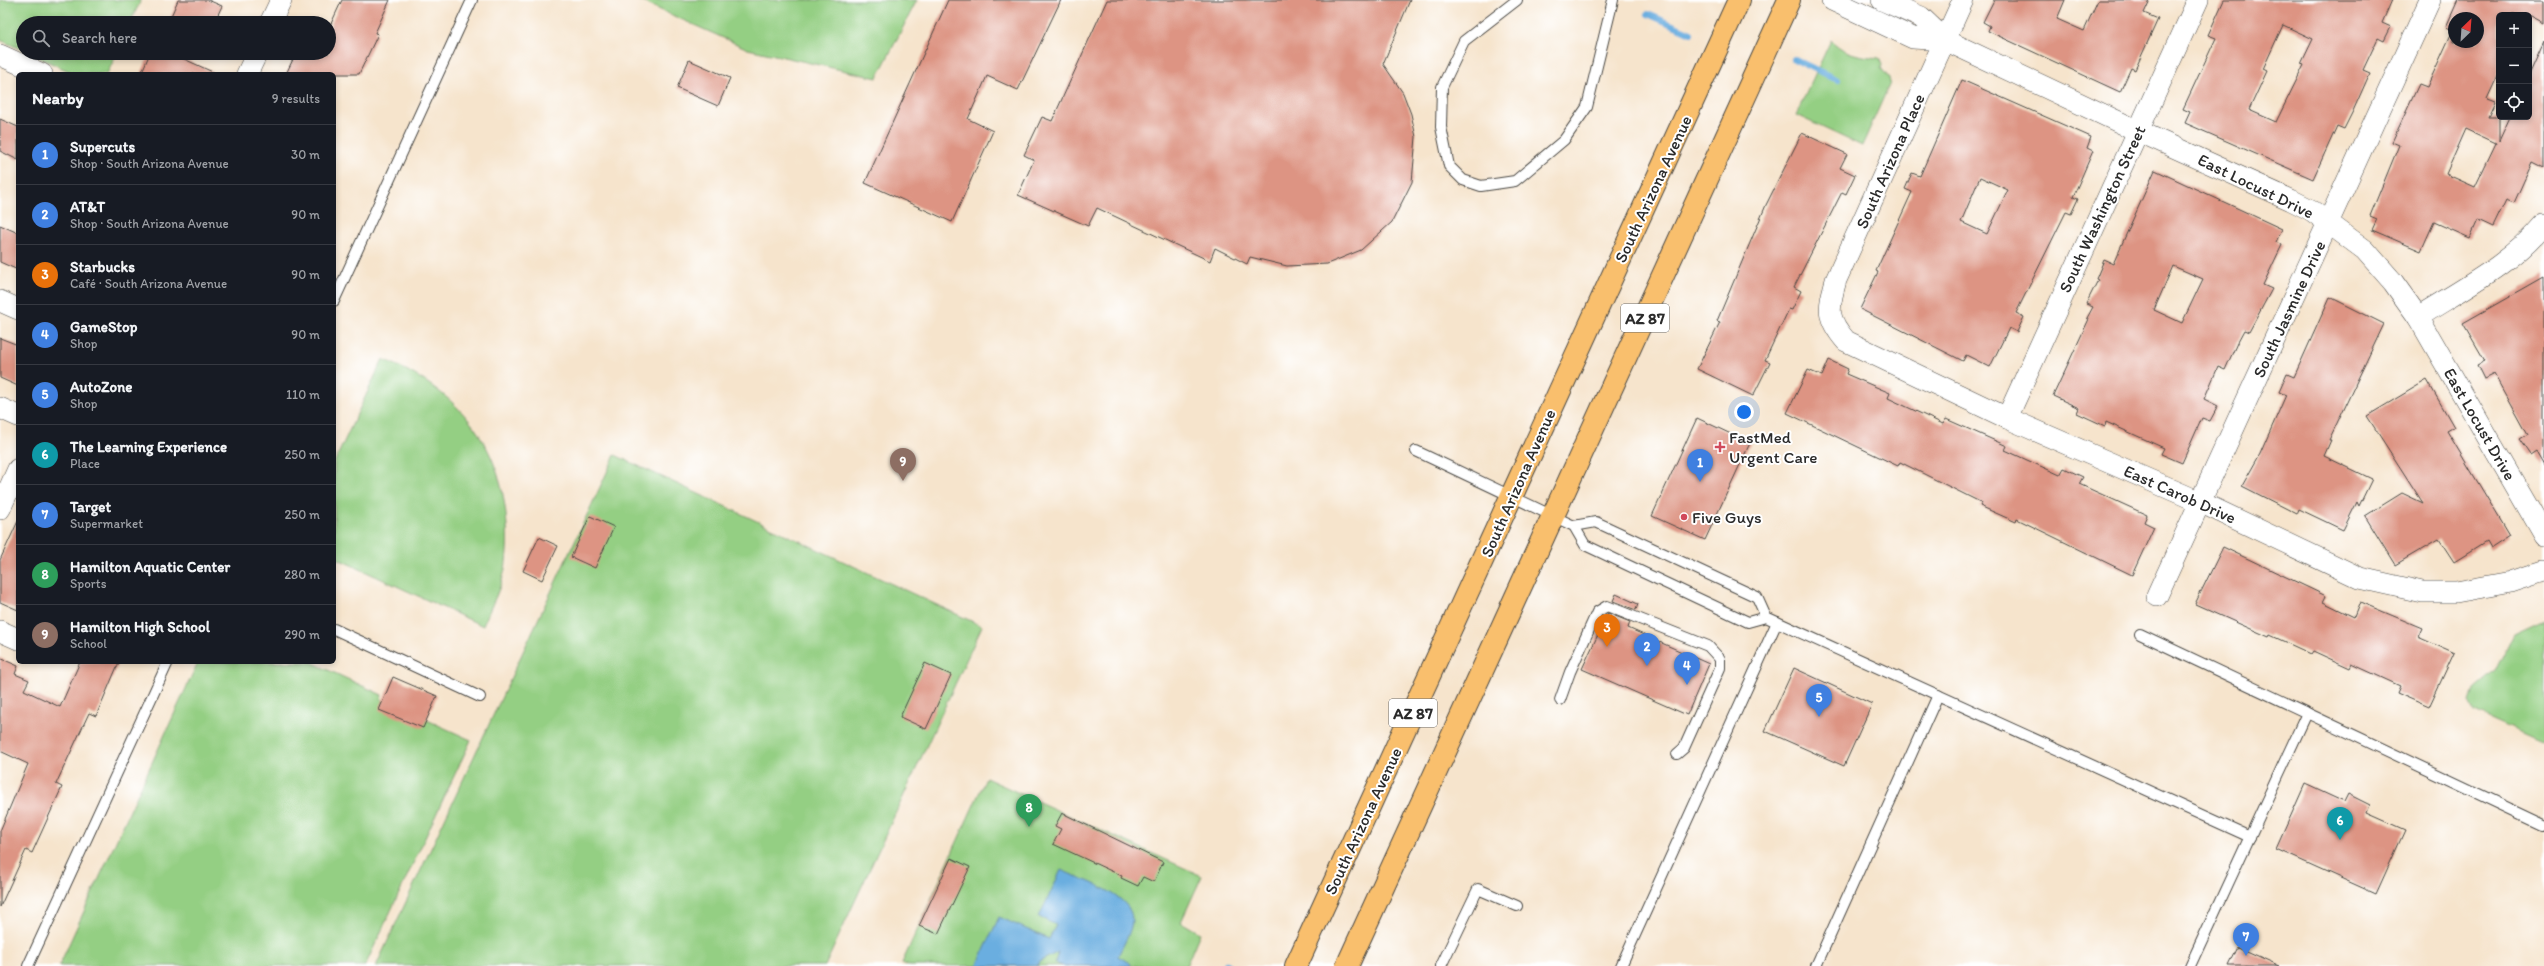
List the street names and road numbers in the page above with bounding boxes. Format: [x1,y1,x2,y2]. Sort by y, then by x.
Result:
street label: South Arizona Place [1851,90,1929,232]
street label: South Arizona Avenue [1610,112,1696,266]
street label: South Washington Street [2054,122,2150,296]
street label: East Locust Drive [2195,149,2317,223]
street label: South Jasmine Drive [2249,237,2329,381]
road number: AZ 87 [1621,304,1669,332]
street label: East Locust Drive [2440,364,2520,484]
street label: South Arizona Avenue [1476,406,1560,560]
street label: East Carob Drive [2121,460,2239,528]
road number: AZ 87 [1389,699,1437,727]
street label: South Arizona Avenue [1320,744,1406,898]

